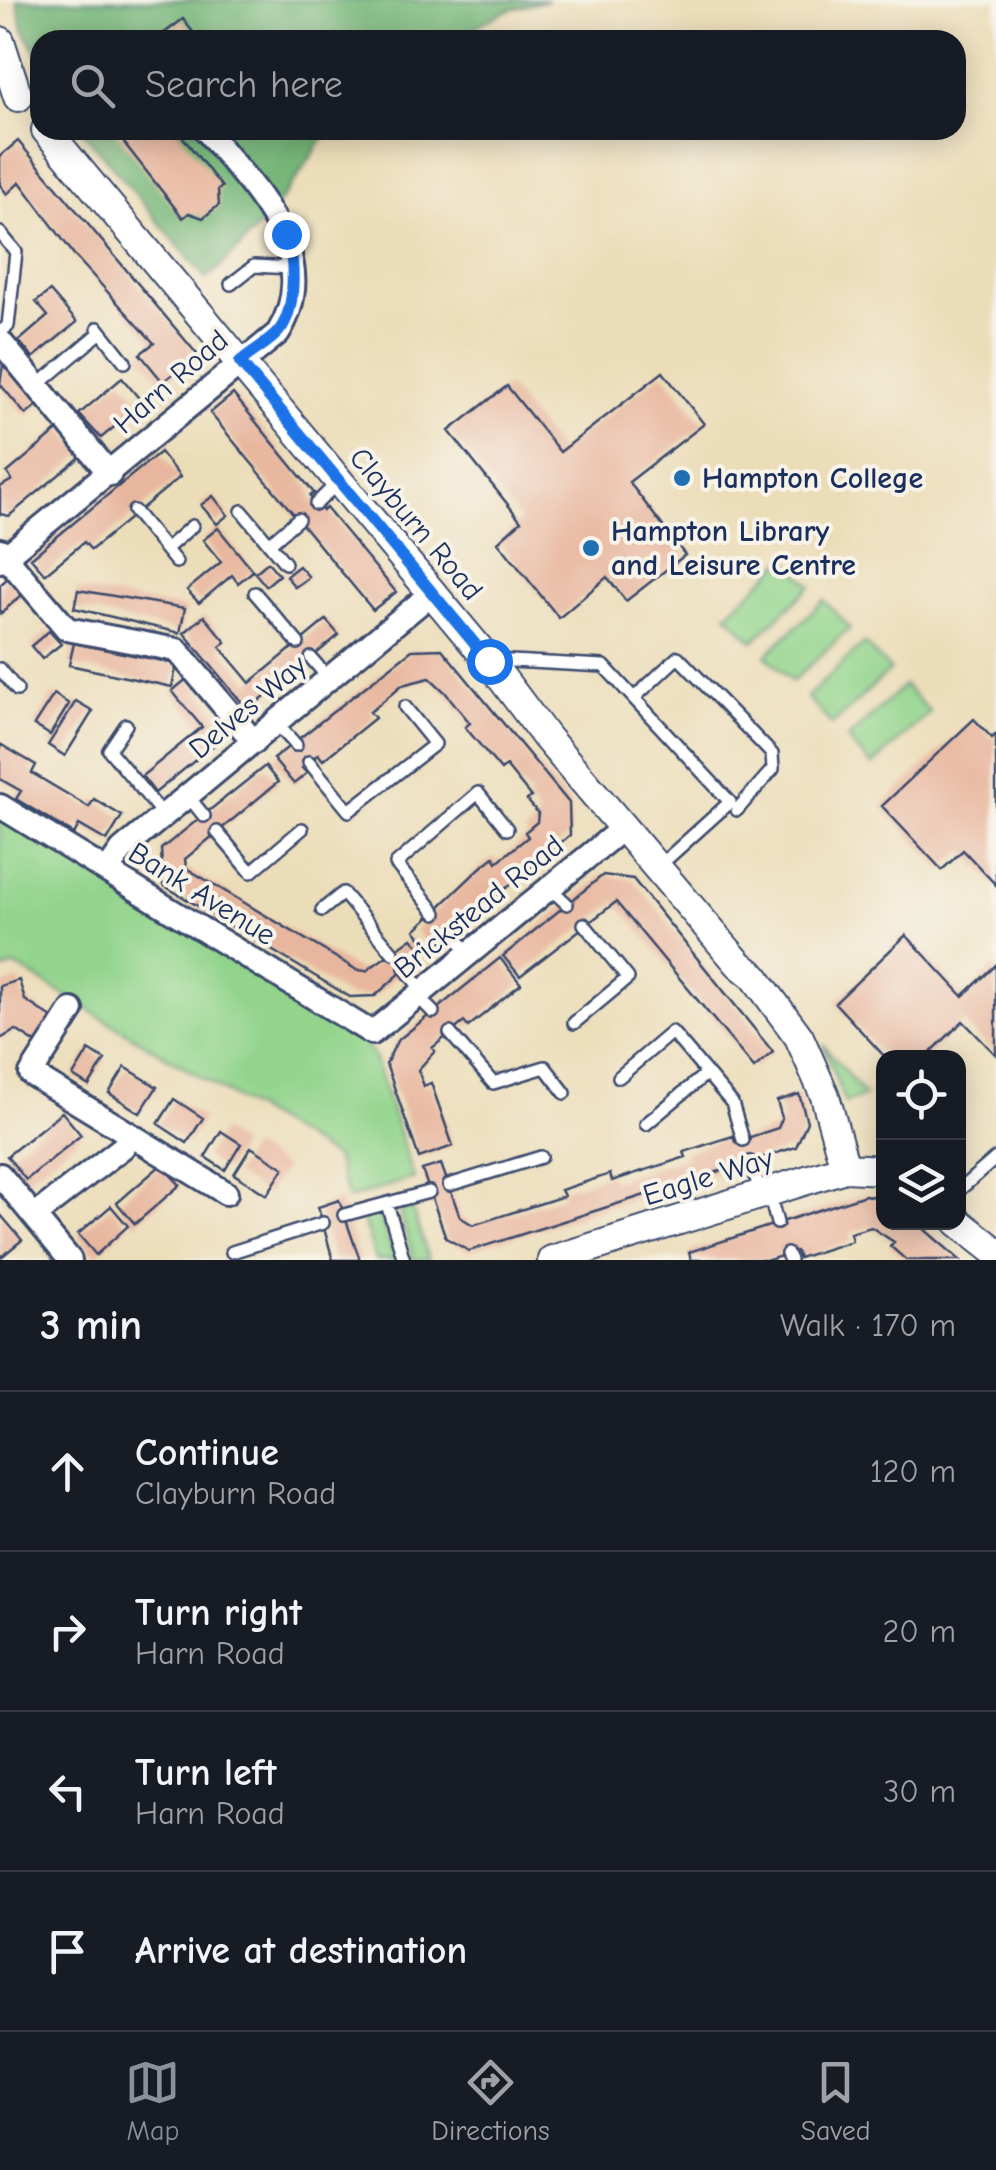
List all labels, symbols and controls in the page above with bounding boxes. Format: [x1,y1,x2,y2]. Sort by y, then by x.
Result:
search box [30,30,966,140]
icon: search [65,58,120,113]
text: Search here [145,63,343,107]
route end [264,212,310,258]
street label: Harn Road [107,323,235,441]
street label: Clayburn Road [342,441,490,607]
place label: Hampton College [702,461,923,496]
marker: Hampton College [671,467,693,489]
place label: Hampton Library and Leisure Centre [611,514,856,583]
marker: Hampton Library and Leisure Centre [580,537,602,559]
route start [467,639,513,685]
street label: Delves Way [182,647,314,766]
street label: Brickstead Road [387,828,571,986]
street label: Bank Avenue [122,835,282,953]
map controls [876,1050,966,1230]
button: locate [876,1050,966,1140]
button: layers [876,1140,966,1230]
street label: Eagle Way [639,1141,778,1213]
text: 3 min [40,1301,142,1350]
text: Walk · 170 m [780,1307,956,1344]
text: Continue [135,1431,279,1475]
icon: ahead [40,1444,95,1499]
text: 120 m [870,1453,956,1490]
text: Clayburn Road [135,1475,336,1512]
text: Turn right [135,1591,302,1635]
icon: right [40,1604,95,1659]
text: 20 m [883,1613,956,1650]
text: Harn Road [135,1635,285,1672]
text: Turn left [135,1751,276,1795]
icon: left [40,1764,95,1819]
text: 30 m [883,1773,956,1810]
text: Harn Road [135,1795,285,1832]
icon: arrive [40,1924,95,1979]
text: Arrive at destination [135,1929,467,1973]
tab: Map [125,2055,180,2147]
tab: Directions [431,2055,550,2147]
tab: Saved [801,2055,871,2147]

